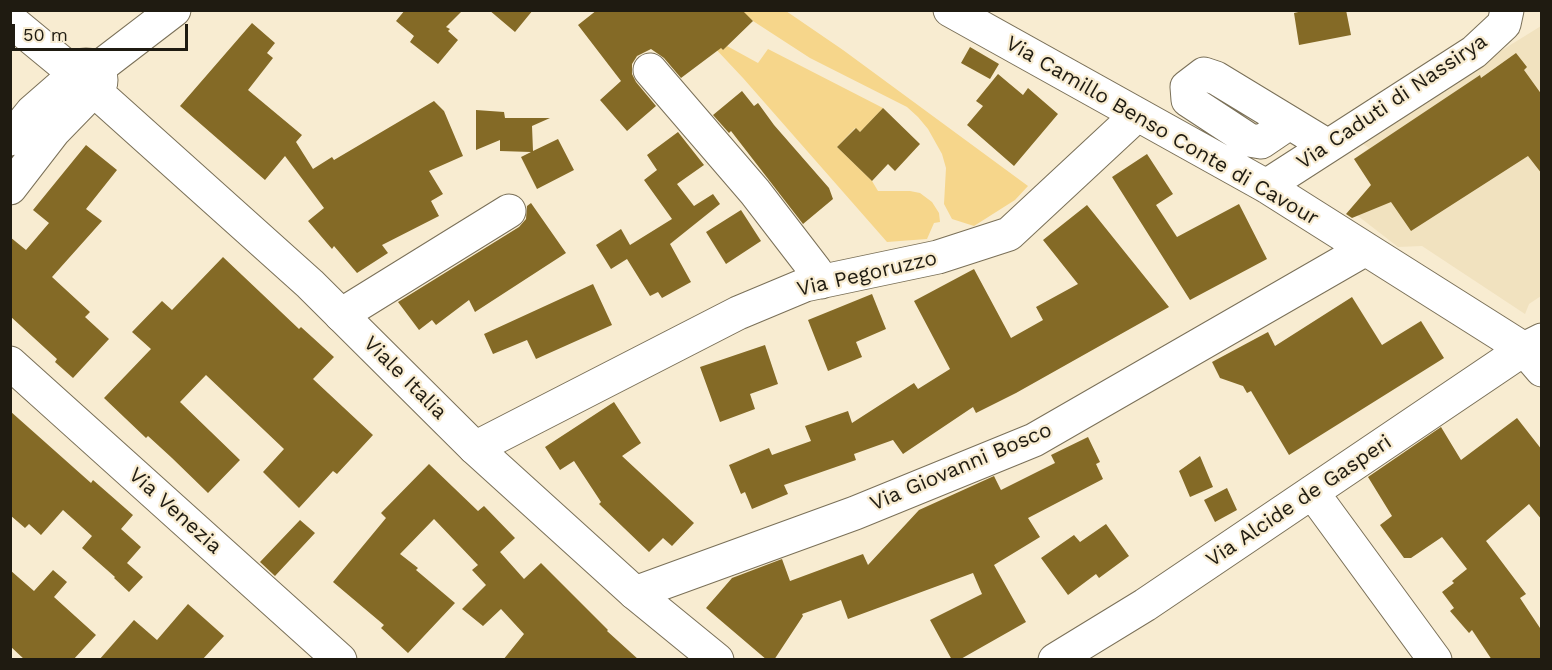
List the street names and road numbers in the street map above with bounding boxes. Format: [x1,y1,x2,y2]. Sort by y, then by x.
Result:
street label: Via Caduti di Nassirya [1292,29,1492,175]
street label: Via Camillo Benso Conte di Cavour [1001,31,1323,231]
street label: Via Pegoruzzo [794,246,940,302]
street label: Viale Italia [358,331,452,425]
street label: Via Giovanni Bosco [866,417,1056,517]
street label: Via Alcide de Gasperi [1201,430,1397,572]
street label: Via Venezia [123,463,227,559]

